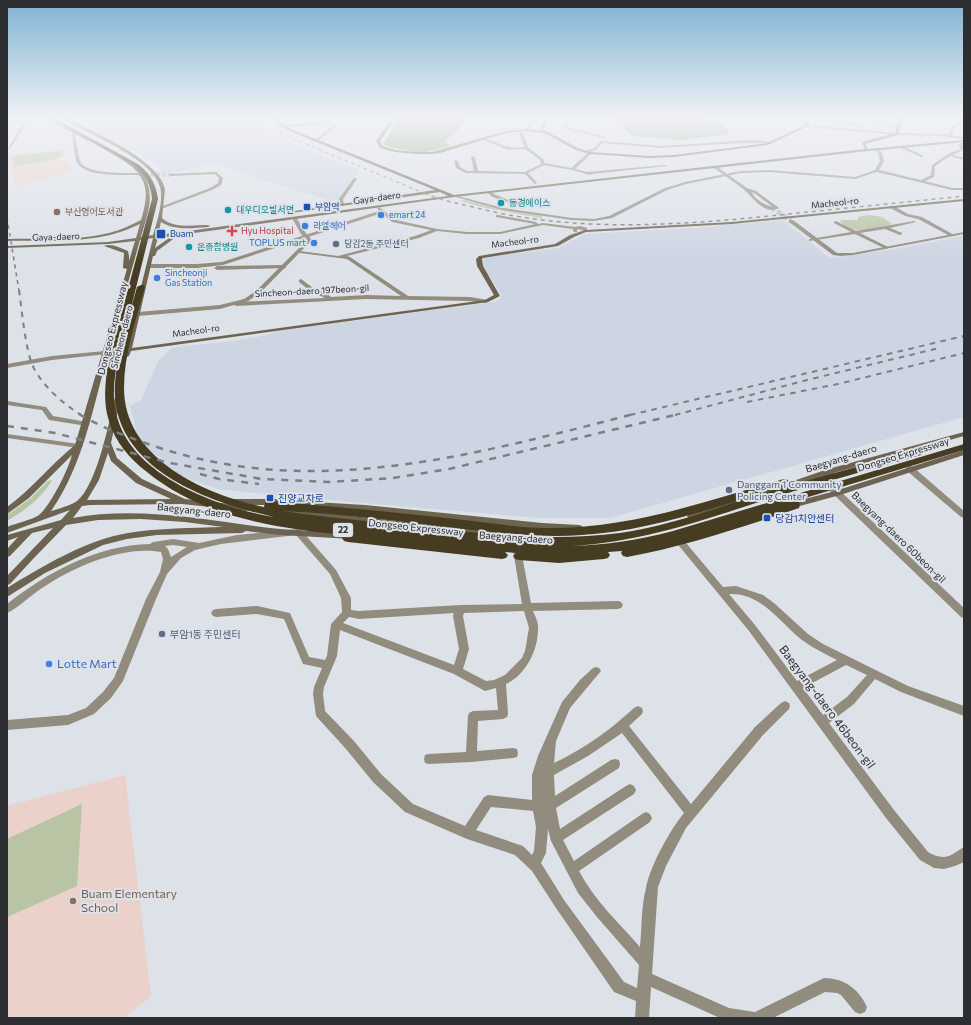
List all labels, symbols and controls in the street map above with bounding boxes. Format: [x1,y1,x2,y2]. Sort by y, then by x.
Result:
street label: Gaya-daero [353,189,401,206]
street label: Macheol-ro [811,195,859,210]
place label: 동경에이스 [509,197,550,208]
marker: 동경에이스 [496,198,506,208]
place label: 부암역 [315,201,340,212]
marker: 부암역 [302,202,312,212]
place label: 대우디오빌서면 [236,204,294,215]
marker: 대우디오빌서면 [223,205,233,215]
place label: 부산영어도서관 [65,206,124,217]
marker: 부산영어도서관 [52,207,62,217]
place label: emart 24 [389,209,426,220]
marker: emart 24 [376,210,386,220]
place label: 라엘헤어 [313,220,346,231]
marker: 라엘헤어 [300,221,310,231]
marker: Hyu Hospital [226,225,238,237]
place label: Hyu Hospital [241,225,294,236]
marker: Buam [155,228,167,240]
place label: Buam [170,228,194,239]
street label: Gaya-daero [32,230,80,243]
street label: Macheol-ro [491,233,539,250]
place label: TOPLUS mart [249,237,306,248]
marker: TOPLUS mart [309,238,319,248]
place label: 당감2동 주민센터 [344,238,409,249]
marker: 당감2동 주민센터 [331,239,341,249]
place label: 온종합병원 [197,241,238,252]
marker: 온종합병원 [184,242,194,252]
place label: Sincheonji Gas Station [165,267,212,288]
marker: Sincheonji Gas Station [152,273,162,283]
street label: Dongseo Expressway [95,280,129,376]
street label: Sincheon-daero 197beon-gil [254,282,369,299]
street label: Sincheon-daero [108,304,135,370]
street label: Macheol-ro [171,322,220,339]
street label: Dongseo Expressway [856,434,950,474]
street label: Baegyang-daero [804,441,878,475]
place label: Danggam 1 Community Policing Center [737,478,842,502]
marker: Danggam 1 Community Policing Center [724,485,734,495]
street label: Baegyang-daero 60beon-gil [849,489,949,585]
place label: 진양교차로 [278,492,324,504]
marker: 진양교차로 [265,493,275,503]
street label: Baegyang-daero [157,500,231,520]
place label: 당감1치안센터 [775,512,834,524]
marker: 당감1치안센터 [762,513,772,523]
street label: Dongseo Expressway [368,516,464,538]
road number: 22 [333,523,353,537]
street label: Baegyang-daero [479,528,553,546]
place label: 부암1동 주민센터 [170,628,241,640]
marker: 부암1동 주민센터 [157,629,167,639]
street label: Baegyang-daero 46beon-gil [777,642,879,771]
place label: Lotte Mart [57,656,117,670]
marker: Lotte Mart [44,659,54,669]
place label: Buam Elementary School [81,886,177,914]
marker: Buam Elementary School [68,896,78,906]

